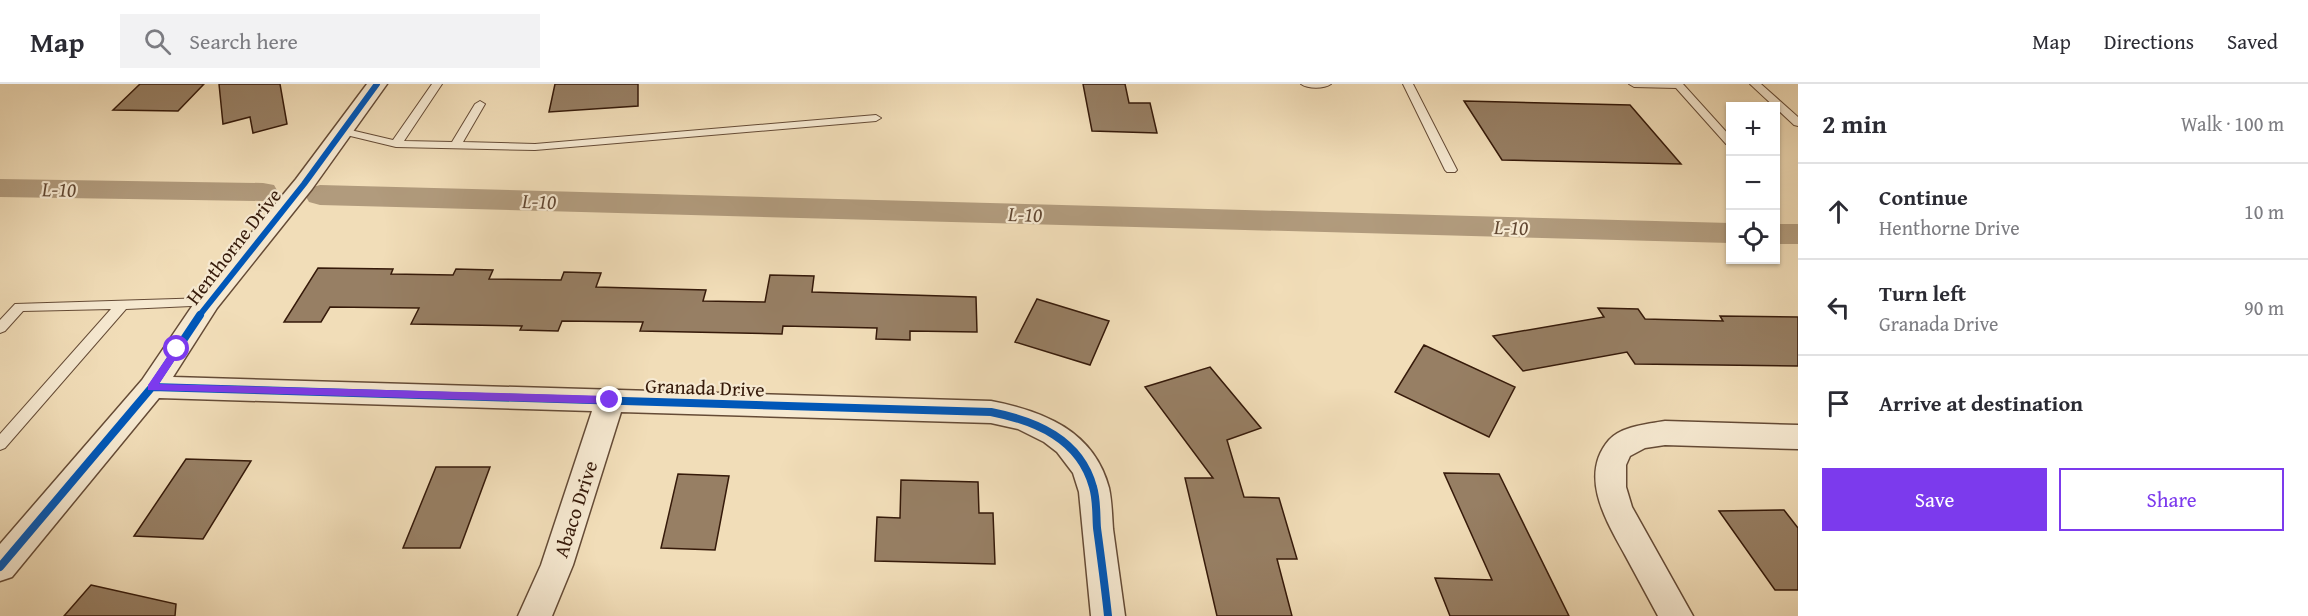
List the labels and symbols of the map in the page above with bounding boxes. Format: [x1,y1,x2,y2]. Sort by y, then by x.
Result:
water label: L-10 [41,173,76,205]
street label: Henthorne Drive [178,182,288,310]
water label: L-10 [520,185,557,217]
water label: L-10 [1006,198,1043,230]
water label: L-10 [1492,211,1529,243]
route start [163,335,189,361]
street label: Granada Drive [645,370,765,404]
route end [596,386,622,412]
street label: Abaco Drive [546,457,604,561]

